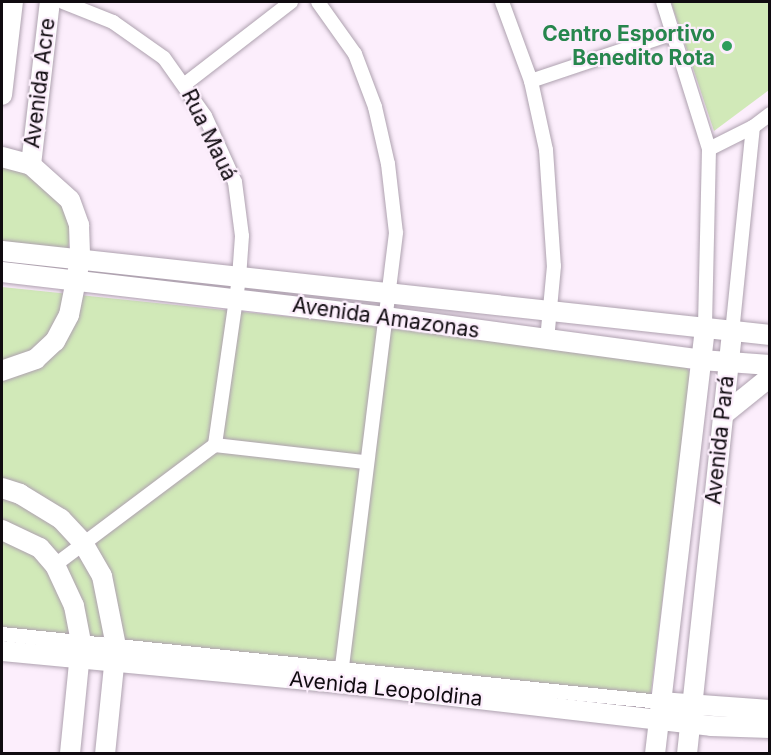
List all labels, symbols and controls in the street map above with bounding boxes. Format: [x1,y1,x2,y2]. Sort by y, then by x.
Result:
street label: Avenida Acre [20,16,60,150]
place label: Centro Esportivo Benedito Rota [542,21,715,71]
marker: Centro Esportivo Benedito Rota [720,39,734,53]
street label: Rua Mauá [176,85,242,185]
street label: Avenida Amazonas [291,292,481,344]
street label: Avenida Pará [701,374,739,506]
street label: Avenida Leopoldina [288,666,484,712]

